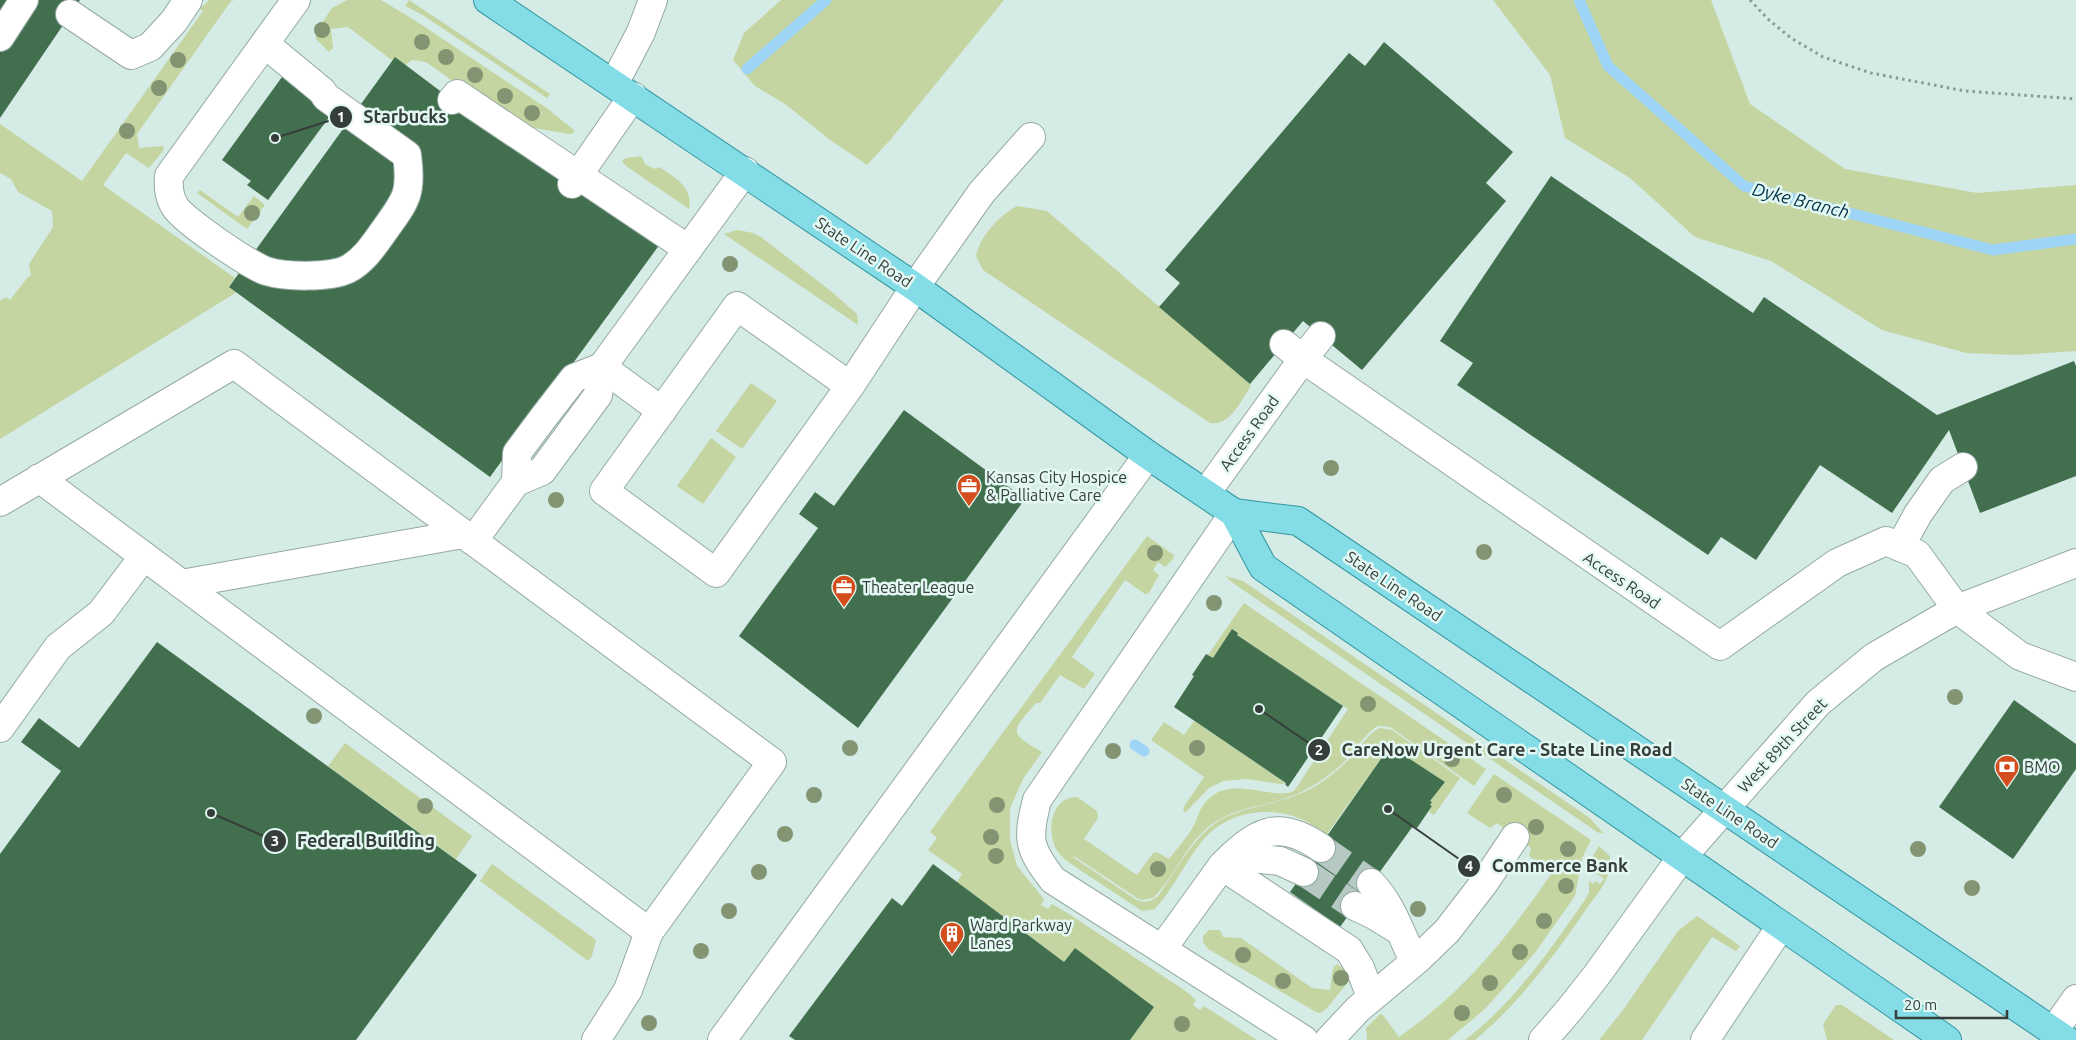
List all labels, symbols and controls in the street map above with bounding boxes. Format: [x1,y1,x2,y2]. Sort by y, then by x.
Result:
callout: Starbucks [329,100,457,133]
text: Starbucks [363,106,447,126]
text: 1 [337,108,345,125]
water label: Dyke Branch [1750,178,1852,222]
street label: State Line Road [812,213,916,291]
street label: Access Road [1216,392,1282,474]
place label: Kansas City Hospice & Palliative Care [986,468,1127,504]
office icon: Kansas City Hospice & Palliative Care [956,473,982,507]
street label: State Line Road [1342,547,1446,625]
street label: Access Road [1580,548,1664,612]
office icon: Theater League [831,574,857,608]
place label: Theater League [862,578,974,596]
street label: West 89th Street [1734,694,1831,796]
callout: CareNow Urgent Care - State Line Road [1307,734,1683,767]
text: CareNow Urgent Care - State Line Road [1342,739,1672,759]
text: 2 [1315,741,1323,758]
bank icon: BMO [1994,754,2020,788]
place label: BMO [2024,758,2060,776]
street label: State Line Road [1678,774,1782,852]
callout: Federal Building [262,825,445,858]
text: Federal Building [297,830,435,850]
text: 3 [271,832,279,849]
callout: Commerce Bank [1457,849,1638,882]
text: Commerce Bank [1492,855,1628,875]
text: 4 [1465,857,1473,874]
place label: Ward Parkway Lanes [970,916,1072,952]
building icon: Ward Parkway Lanes [939,921,965,955]
scale bar [1896,988,2007,1020]
text: 20 m [1904,996,1937,1013]

